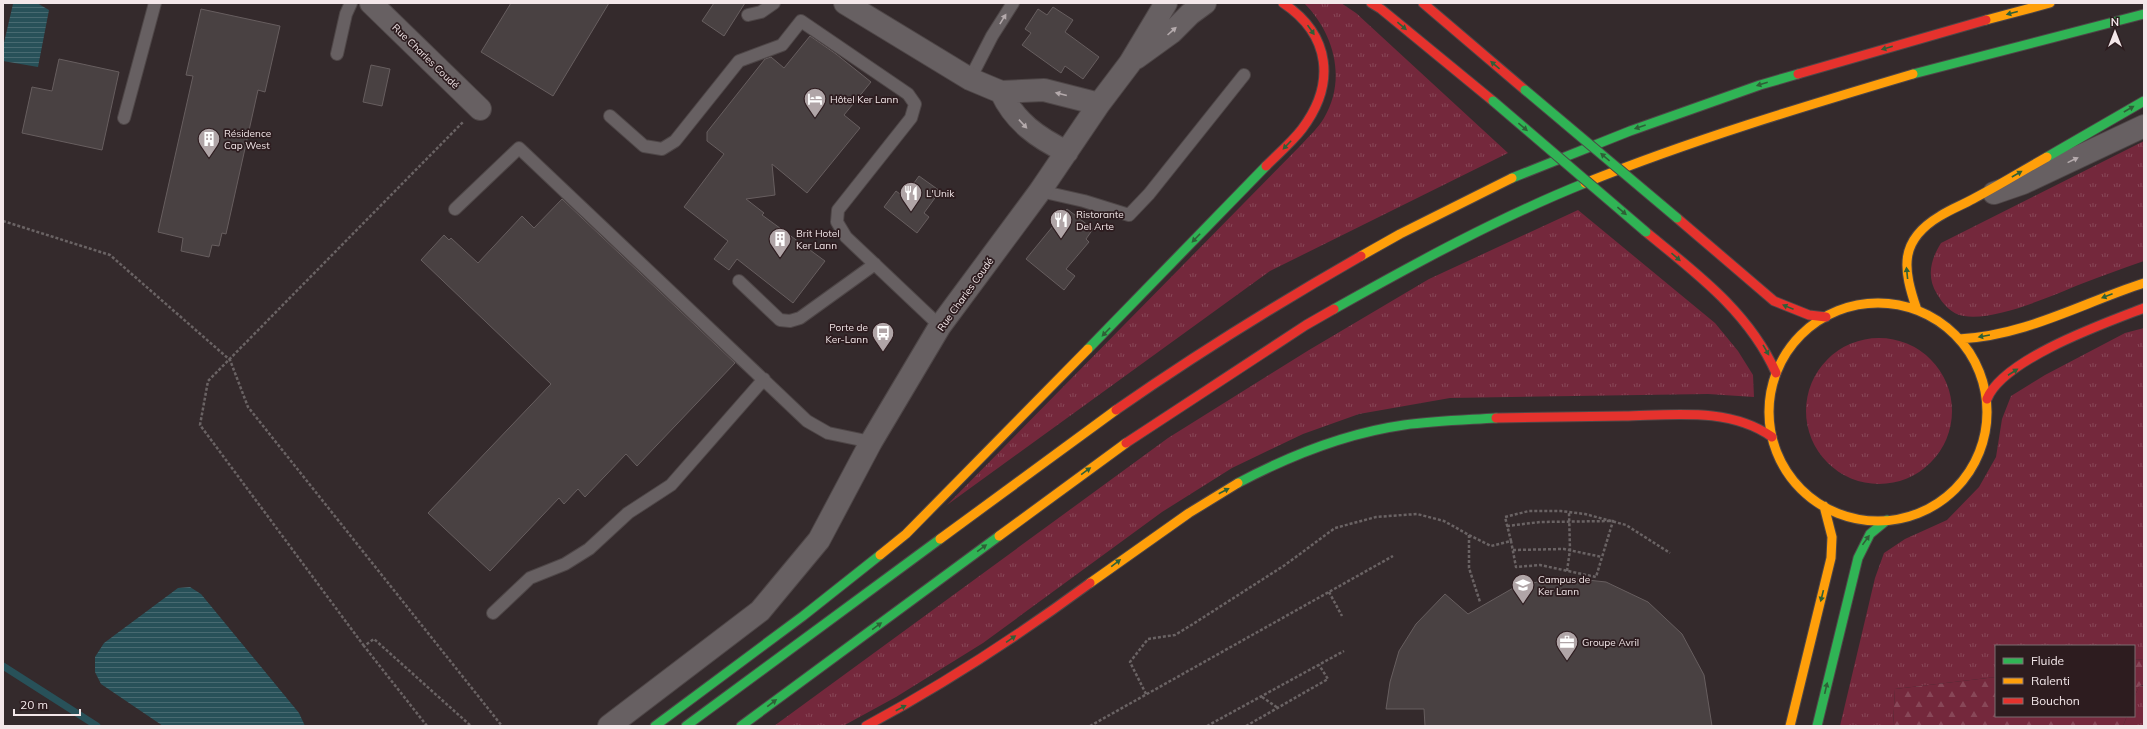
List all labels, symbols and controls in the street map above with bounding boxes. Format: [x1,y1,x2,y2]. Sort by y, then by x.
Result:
one-way arrow [2006,10,2018,16]
north arrow [2095,12,2135,52]
one-way arrow [999,13,1006,25]
text: N [2111,15,2119,29]
street label: Rue Charles Coudé [390,21,462,92]
one-way arrow [1397,22,1407,31]
one-way arrow [1307,24,1315,35]
one-way arrow [1168,27,1177,36]
one-way arrow [1881,45,1893,51]
one-way arrow [1490,60,1501,69]
one-way arrow [1756,81,1768,87]
hotel icon: Hôtel Ker Lann [802,86,828,119]
one-way arrow [1055,91,1067,97]
place label: Hôtel Ker Lann [830,93,898,106]
one-way arrow [2124,106,2135,113]
one-way arrow [1018,119,1028,129]
one-way arrow [1518,122,1528,131]
one-way arrow [1633,125,1645,131]
building icon: Résidence Cap West [196,126,222,159]
place label: Résidence Cap West [224,127,271,152]
one-way arrow [1282,140,1292,150]
one-way arrow [1599,153,1610,162]
one-way arrow [2067,157,2079,163]
one-way arrow [2011,171,2023,178]
restaurant icon: L'Unik [898,180,924,213]
place label: L'Unik [926,187,955,200]
one-way arrow [1617,206,1627,215]
restaurant icon: Ristorante Del Arte [1048,207,1074,240]
place label: Ristorante Del Arte [1076,208,1124,233]
building icon: Brit Hotel Ker Lann [767,226,793,259]
place label: Brit Hotel Ker Lann [796,227,840,252]
one-way arrow [1191,233,1201,243]
one-way arrow [1671,253,1681,262]
street label: Rue Charles Coudé [934,255,996,334]
one-way arrow [1904,267,1910,279]
one-way arrow [2101,294,2113,300]
one-way arrow [1782,303,1794,309]
bus stop icon: Porte de Ker-Lann [870,320,896,353]
place label: Porte de Ker-Lann [825,321,868,346]
one-way arrow [1101,327,1110,337]
one-way arrow [1978,334,1990,340]
one-way arrow [1762,344,1769,356]
one-way arrow [2008,368,2019,375]
one-way arrow [1081,467,1091,475]
one-way arrow [1219,488,1230,494]
one-way arrow [1862,534,1870,545]
one-way arrow [976,544,987,553]
one-way arrow [1111,559,1122,567]
school or university icon: Campus de Ker Lann [1510,572,1536,605]
place label: Campus de Ker Lann [1538,573,1590,598]
one-way arrow [1818,589,1824,602]
one-way arrow [872,622,882,630]
office icon: Groupe Avril [1554,629,1580,662]
one-way arrow [1006,635,1016,643]
place label: Groupe Avril [1582,636,1639,649]
legend [1995,645,2135,717]
text: Fluide [2031,653,2064,668]
text: Ralenti [2031,673,2070,688]
one-way arrow [1823,682,1829,694]
scale bar [14,691,80,717]
text: Bouchon [2031,693,2080,708]
text: 20 m [20,697,48,712]
one-way arrow [767,699,778,707]
one-way arrow [895,705,906,711]

